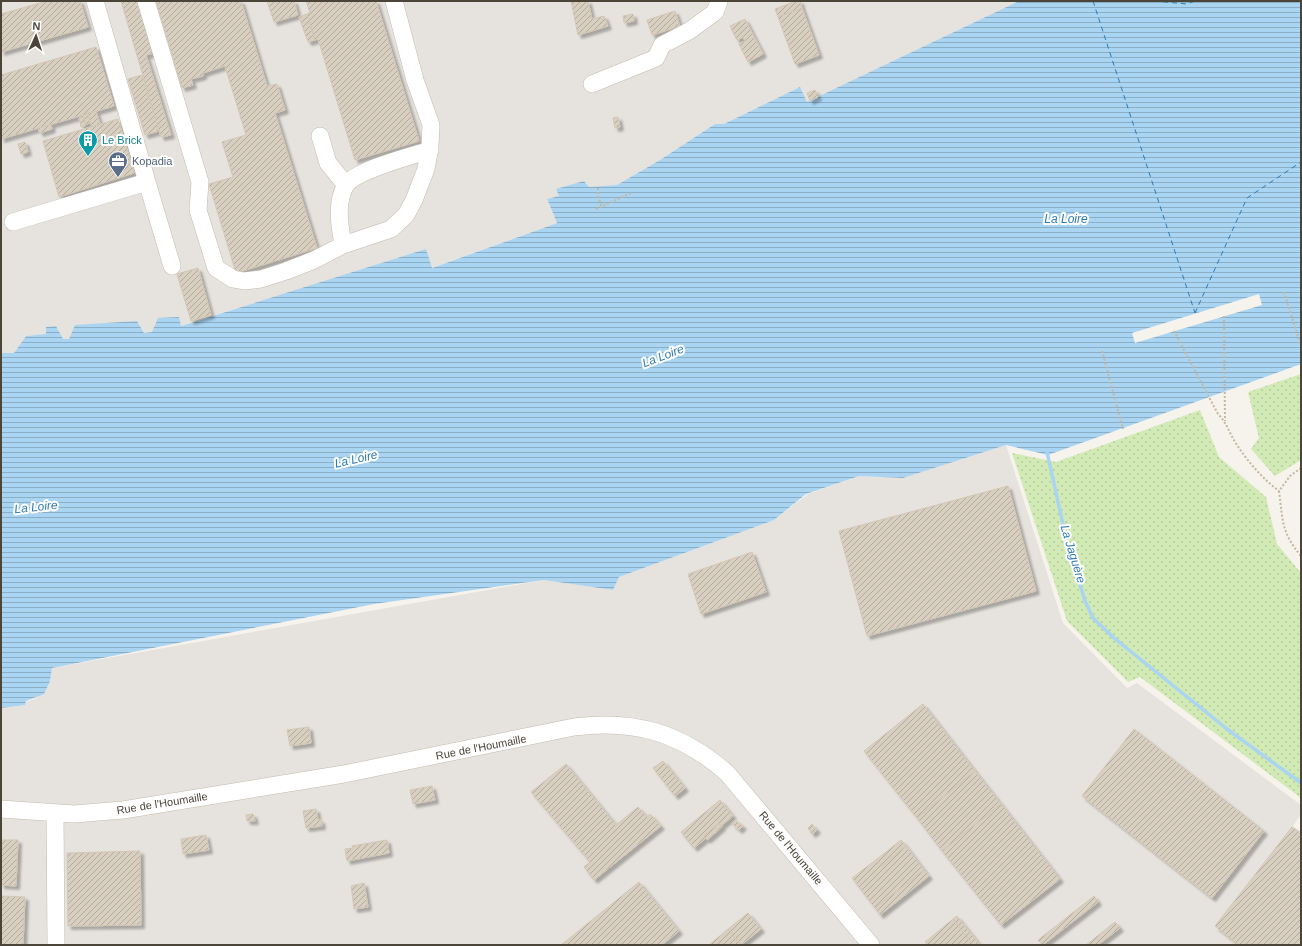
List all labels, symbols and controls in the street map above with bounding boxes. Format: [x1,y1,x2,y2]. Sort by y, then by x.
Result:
north arrow [16,16,56,56]
text: N [32,20,41,32]
building icon: Le Brick [77,129,99,157]
place label: Le Brick [102,134,142,146]
office icon: Kopadia [107,150,129,178]
place label: Kopadia [132,155,173,167]
water label: La Loire [1044,212,1088,226]
water label: La Loire [640,342,686,370]
water label: La Loire [333,447,379,471]
water label: La Loire [14,498,59,516]
water label: La Jaguère [1058,523,1089,585]
street label: Rue de l'Houmaille [435,732,527,762]
street label: Rue de l'Houmaille [116,790,208,816]
street label: Rue de l'Houmaille [757,809,825,887]

